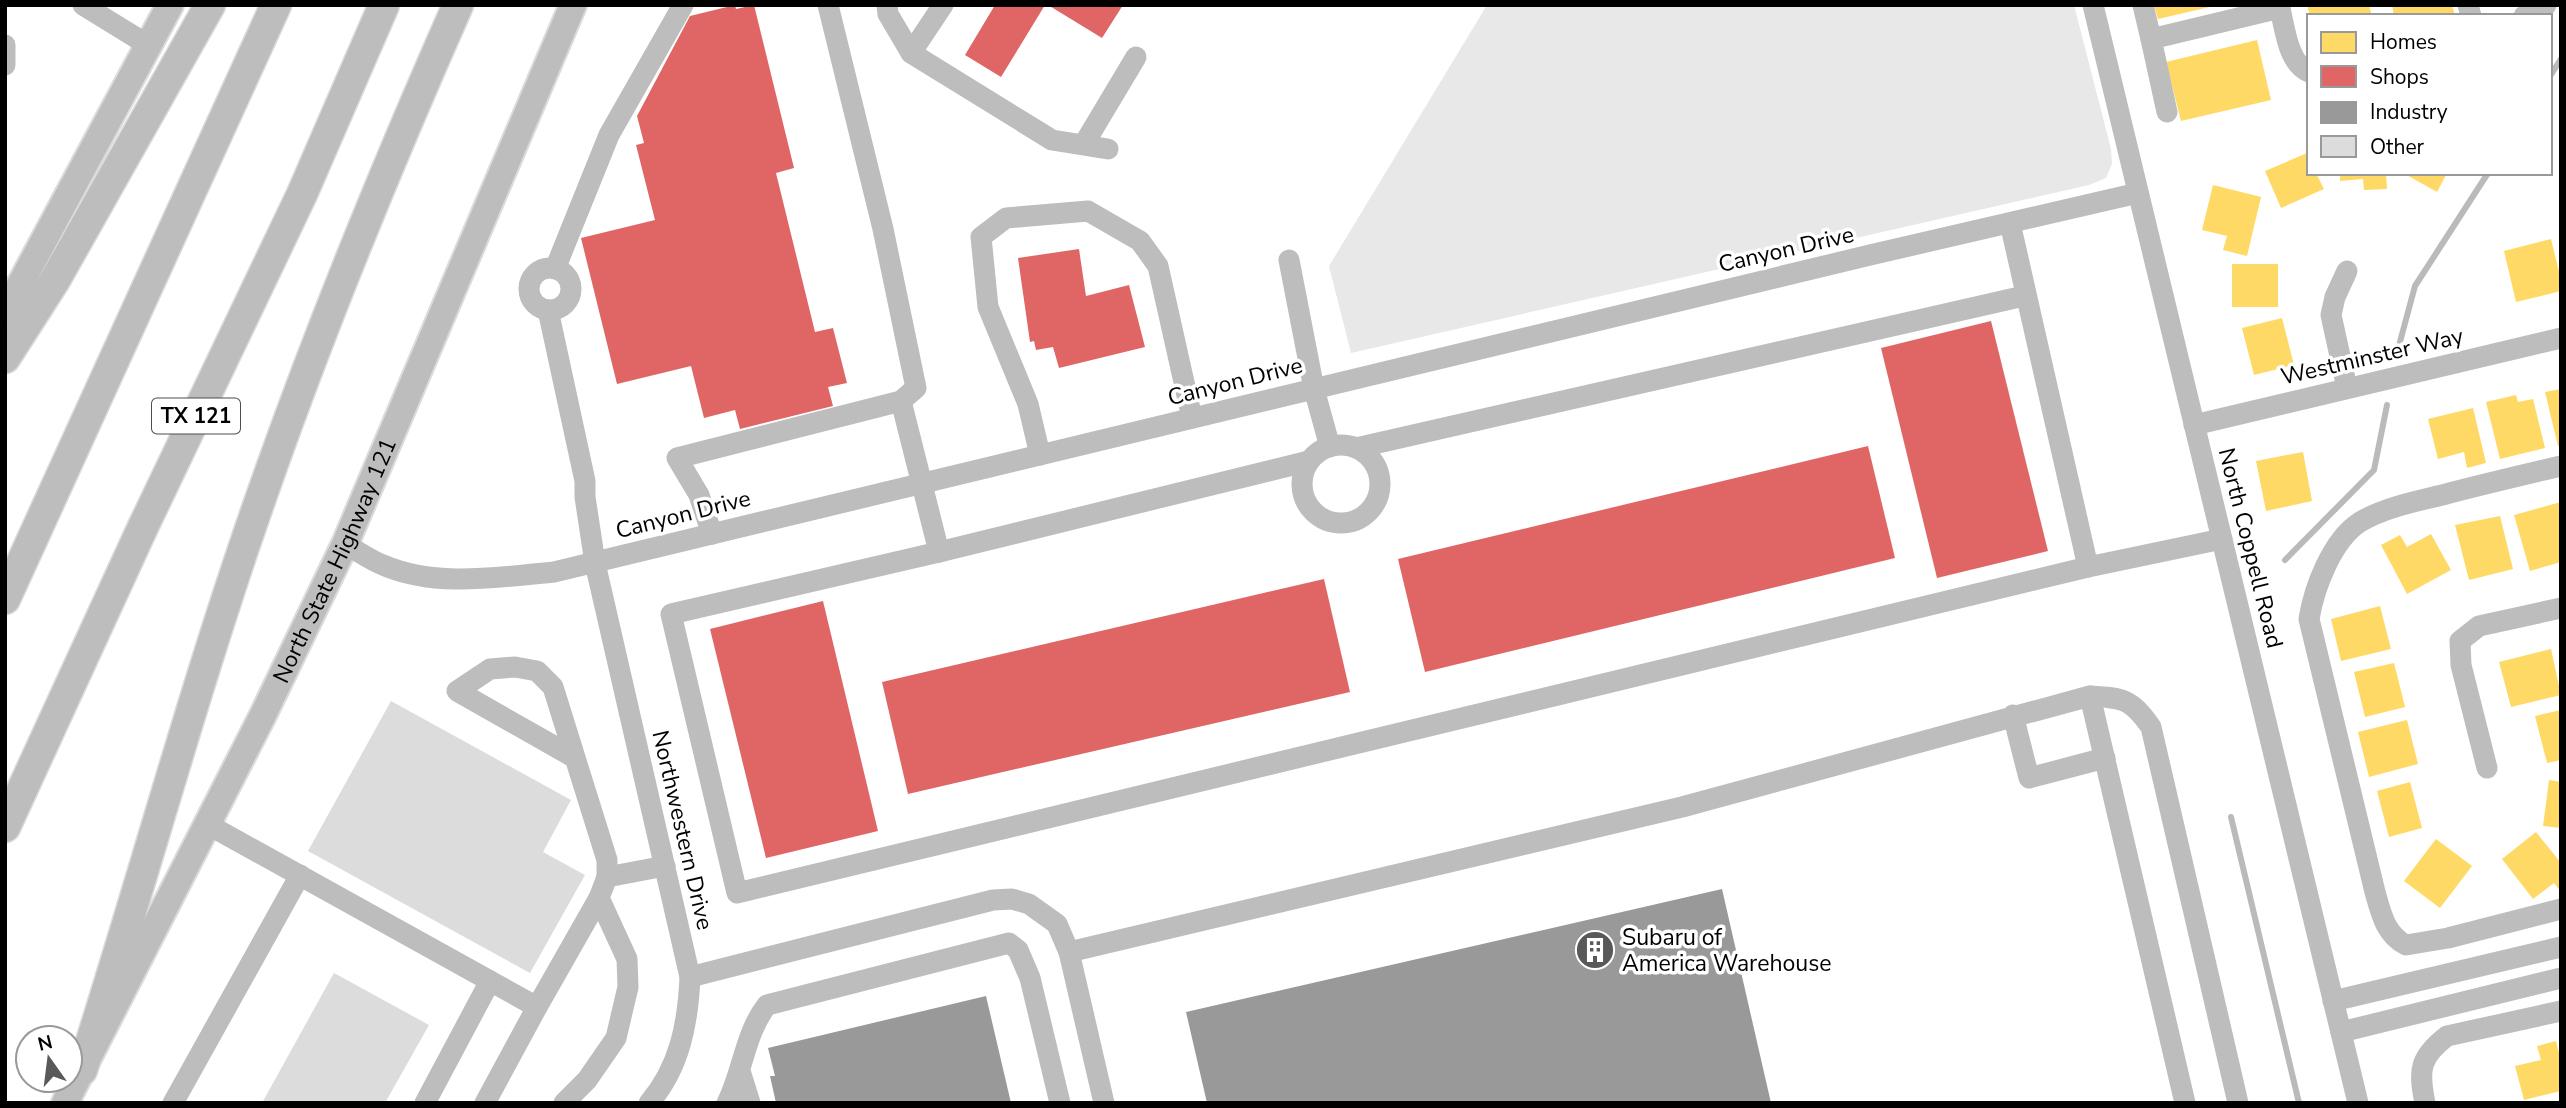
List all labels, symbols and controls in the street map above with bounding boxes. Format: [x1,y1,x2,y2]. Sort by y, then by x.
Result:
legend [2307,14,2552,175]
text: Homes [2370,28,2437,56]
text: Shops [2370,63,2429,91]
text: Industry [2370,98,2448,126]
text: Other [2370,133,2425,161]
street label: Canyon Drive [1715,219,1857,280]
street label: Westminster Way [2278,320,2467,393]
street label: Canyon Drive [1164,350,1306,413]
road number: TX 121 [152,398,240,434]
street label: North State Highway 121 [266,433,404,688]
street label: North Coppell Road [2211,445,2290,651]
street label: Canyon Drive [612,483,754,546]
street label: Northwestern Drive [644,727,721,933]
place label: Subaru of America Warehouse [1622,922,1832,979]
building icon: Subaru of America Warehouse [1574,929,1616,971]
north arrow [14,1024,84,1094]
text: N [35,1029,55,1058]

